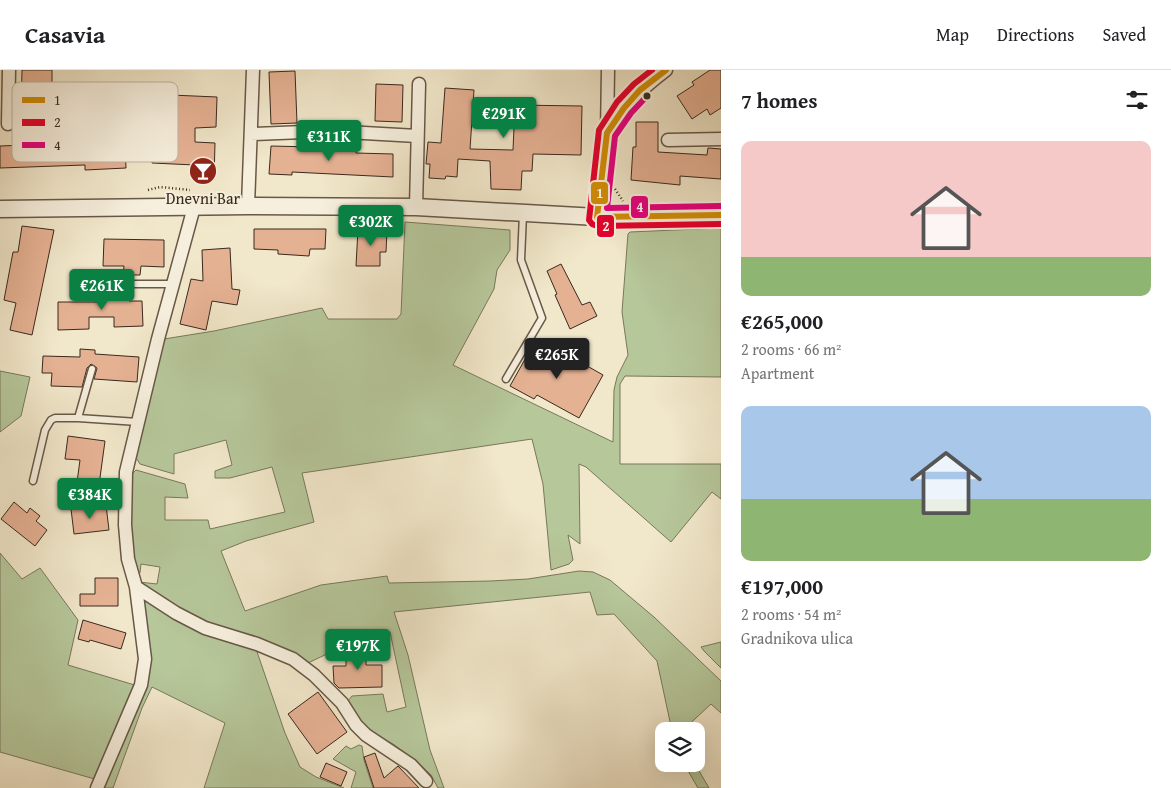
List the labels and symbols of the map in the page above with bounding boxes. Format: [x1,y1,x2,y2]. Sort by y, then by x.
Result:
legend [12,82,178,162]
text: 1 [54,90,61,110]
unlabelled marker [642,91,652,101]
pin: €291K [469,97,539,139]
text: 2 [54,112,61,132]
pin: €311K [294,119,364,162]
text: 4 [54,135,61,155]
bar icon: Dnevni Bar [188,156,218,186]
line badge: 1 [590,181,609,205]
text: 1 [596,183,604,203]
place label: Dnevni Bar [166,186,241,210]
line badge: 4 [630,195,649,219]
text: 4 [636,197,644,217]
pin: €302K [336,204,406,247]
line badge: 2 [596,214,615,238]
text: 2 [602,216,610,236]
pin: €261K [67,268,137,311]
pin: €265K [522,338,592,380]
pin: €384K [55,478,125,520]
pin: €197K [323,628,393,671]

